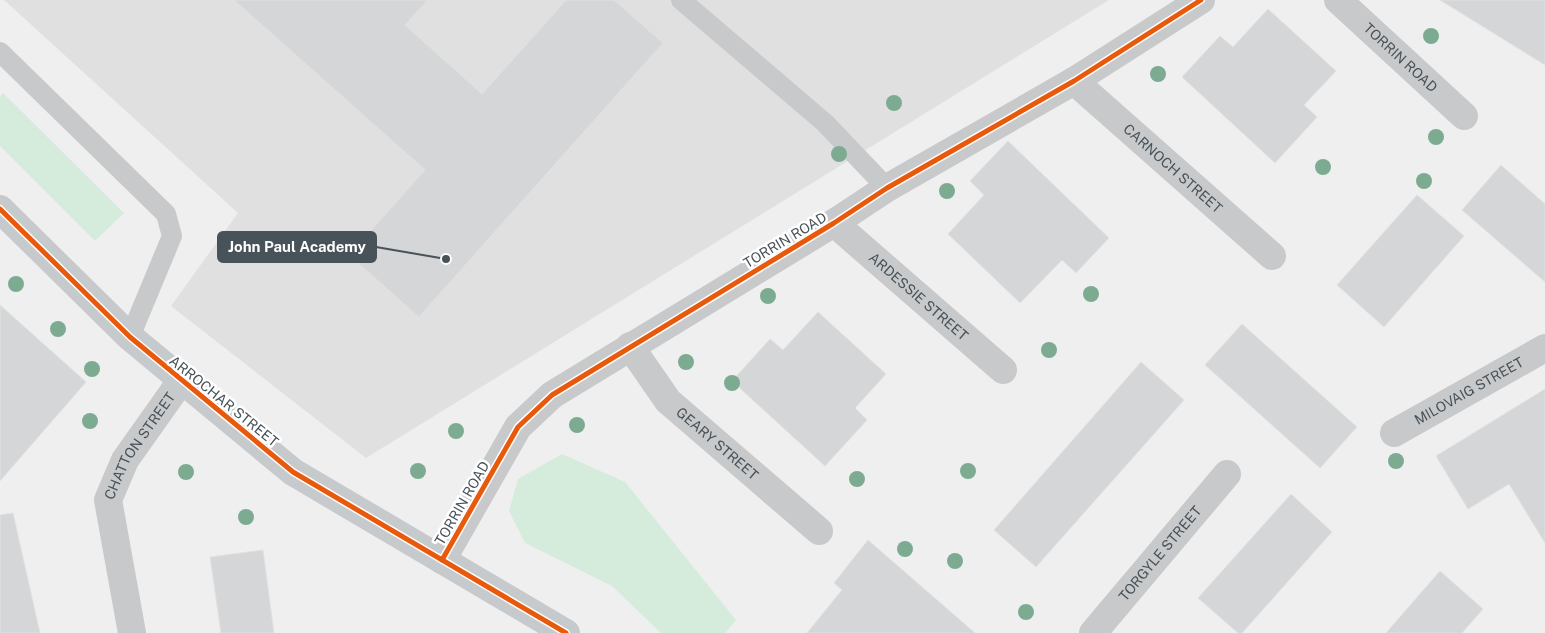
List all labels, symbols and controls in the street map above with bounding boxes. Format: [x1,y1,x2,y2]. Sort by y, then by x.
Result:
street label: TORRIN ROAD [1360,20,1441,95]
street label: CARNOCH STREET [1120,121,1226,216]
street label: TORRIN ROAD [741,209,829,271]
callout: John Paul Academy [218,232,376,262]
text: John Paul Academy [228,238,366,255]
street label: ARDESSIE STREET [866,249,971,344]
street label: ARROCHAR STREET [166,352,282,450]
street label: MILOVAIG STREET [1412,354,1526,428]
street label: CHATTON STREET [101,389,178,502]
street label: GEARY STREET [673,404,762,483]
street label: TORRIN ROAD [432,458,492,548]
street label: TORGYLE STREET [1115,503,1205,604]

